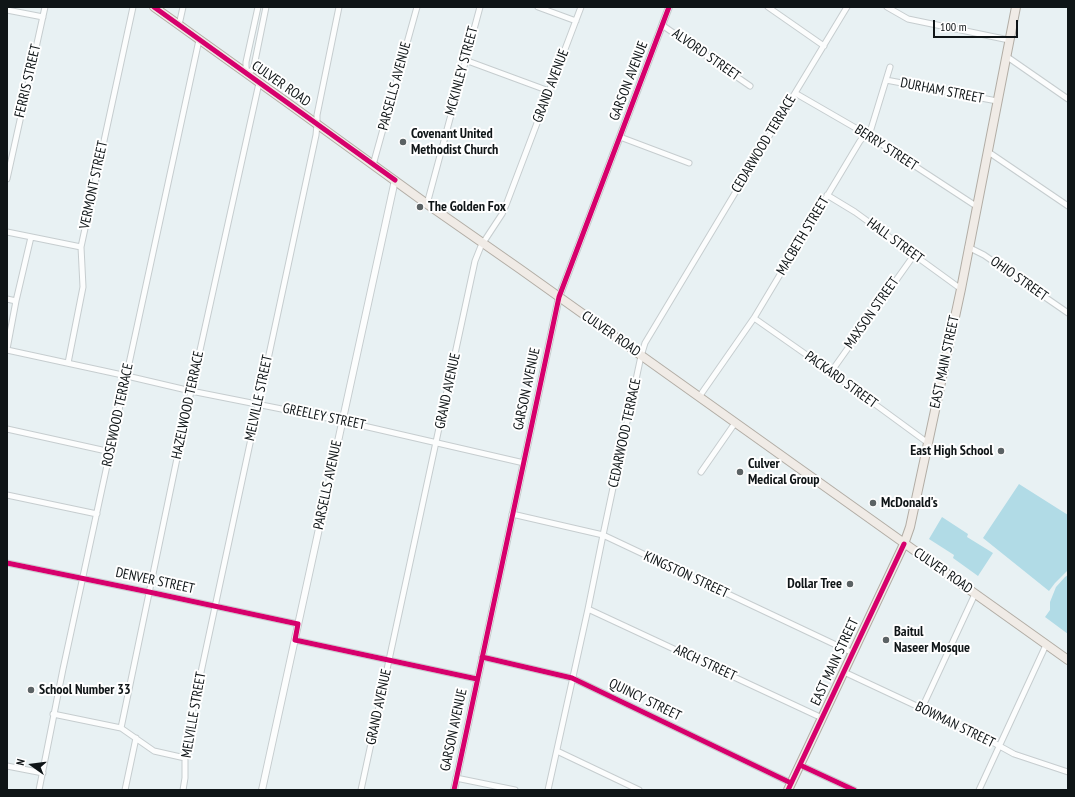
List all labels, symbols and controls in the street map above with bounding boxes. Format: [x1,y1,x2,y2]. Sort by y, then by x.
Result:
scale bar [935,12,1020,38]
text: 100 m [940,19,967,34]
street label: MCKINLEY STREET [442,25,482,117]
street label: ALVORD STREET [669,25,743,85]
street label: GARSON AVENUE [606,39,652,123]
street label: PARSELLS AVENUE [375,40,415,132]
street label: FERRIS STREET [11,43,45,119]
street label: GRAND AVENUE [529,47,573,125]
street label: CULVER ROAD [248,58,314,110]
street label: DURHAM STREET [899,75,985,107]
street label: CEDARWOOD TERRACE [728,92,800,196]
street label: BERRY STREET [851,121,921,175]
place label: Covenant United Methodist Church [411,126,498,158]
marker: Covenant United Methodist Church [398,137,408,147]
street label: VERMONT STREET [76,139,112,231]
street label: MACBETH STREET [773,194,833,278]
place label: The Golden Fox [428,199,506,215]
marker: The Golden Fox [415,202,425,212]
street label: HALL STREET [863,215,927,267]
street label: OHIO STREET [987,253,1051,305]
street label: MAXSON STREET [841,274,903,352]
street label: CULVER ROAD [578,308,644,360]
street label: EAST MAIN STREET [927,314,963,410]
street label: GARSON AVENUE [510,346,544,432]
street label: PACKARD STREET [801,348,881,412]
street label: HAZELWOOD TERRACE [168,349,208,461]
street label: GRAND AVENUE [432,352,464,430]
street label: MELVILLE STREET [242,354,276,442]
street label: ROSEWOOD TERRACE [99,362,137,468]
street label: CEDARWOOD TERRACE [605,377,645,489]
street label: GREELEY STREET [281,400,367,434]
street label: PARSELLS AVENUE [310,439,346,531]
place label: East High School [910,443,993,459]
marker: East High School [996,446,1006,456]
place label: Culver Medical Group [748,456,819,488]
marker: Culver Medical Group [735,467,745,477]
place label: McDonald's [881,495,938,511]
marker: McDonald's [868,498,878,508]
street label: CULVER ROAD [910,545,976,597]
street label: KINGSTON STREET [641,548,731,602]
street label: DENVER STREET [114,564,196,598]
place label: Dollar Tree [787,576,842,592]
marker: Dollar Tree [845,579,855,589]
street label: EAST MAIN STREET [807,616,863,708]
place label: Baitul Naseer Mosque [894,624,970,656]
marker: Baitul Naseer Mosque [881,635,891,645]
street label: ARCH STREET [671,641,739,685]
street label: GRAND AVENUE [363,668,395,746]
street label: MELVILLE STREET [178,671,210,759]
street label: QUINCY STREET [606,675,684,725]
place label: School Number 33 [39,682,131,698]
marker: School Number 33 [26,685,36,695]
street label: GARSON AVENUE [437,687,471,773]
street label: BOWMAN STREET [912,698,998,752]
north arrow [12,745,52,785]
text: N [13,758,28,767]

